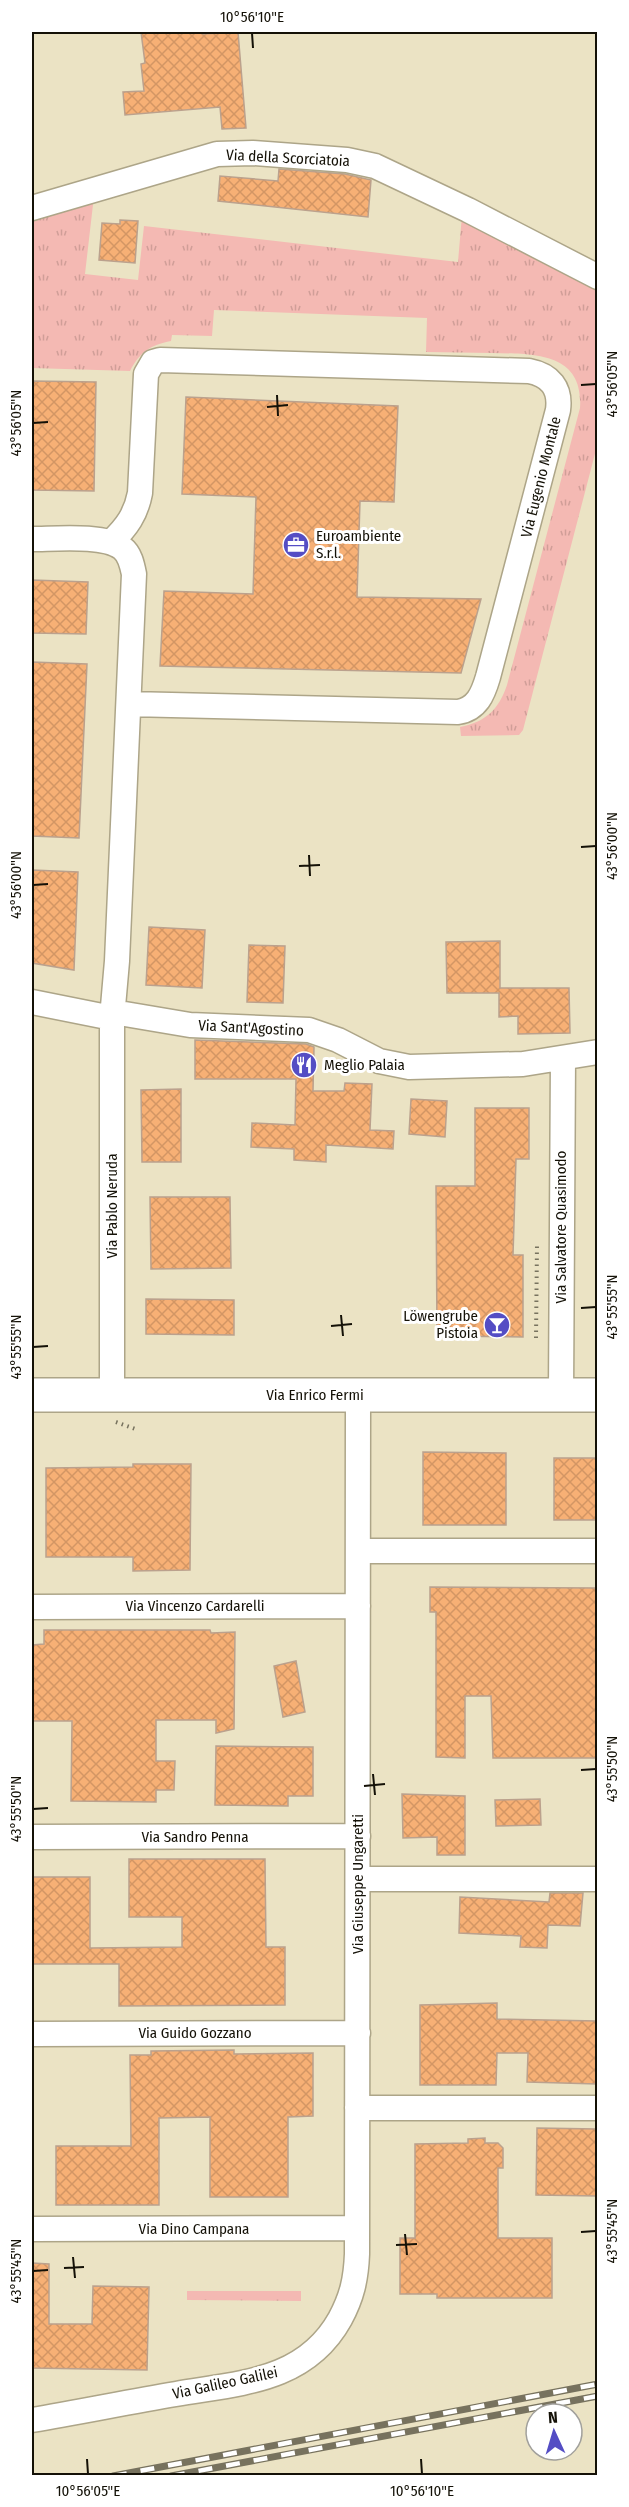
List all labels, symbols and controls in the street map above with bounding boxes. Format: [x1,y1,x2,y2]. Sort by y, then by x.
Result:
text: 10°56'10"E [220,8,284,26]
street label: Via della Scorciatoia [226,146,350,170]
text: 43°56'05"N [603,351,621,417]
text: 43°56'05"N [7,390,25,456]
street label: Via Eugenio Montale [517,415,565,539]
place label: Euroambiente S.r.l. [316,527,401,562]
office icon: Euroambiente S.r.l. [281,530,311,560]
text: 43°56'00"N [603,812,621,880]
text: 43°56'00"N [7,851,25,919]
street label: Via Sant'Agostino [198,1016,304,1040]
restaurant icon: Meglio Palaia [289,1050,319,1080]
place label: Meglio Palaia [324,1056,405,1074]
street label: Via Salvatore Quasimodo [552,1150,570,1303]
street label: Via Pablo Neruda [103,1154,121,1258]
text: 43°55'55"N [603,1274,621,1340]
place label: Löwengrube Pistoia [403,1307,478,1342]
bar icon: Löwengrube Pistoia [482,1310,512,1340]
text: 43°55'55"N [7,1314,25,1380]
street label: Via Enrico Fermi [266,1386,364,1404]
street label: Via Vincenzo Cardarelli [125,1597,265,1615]
text: 43°55'50"N [603,1736,621,1802]
text: 43°55'50"N [7,1776,25,1842]
street label: Via Giuseppe Ungaretti [349,1814,367,1954]
street label: Via Sandro Penna [141,1828,249,1846]
street label: Via Guido Gozzano [138,2024,252,2042]
text: 43°55'45"N [603,2199,621,2263]
street label: Via Dino Campana [139,2220,249,2238]
text: 43°55'45"N [7,2239,25,2303]
street label: Via Galileo Galilei [171,2363,279,2403]
north arrow [524,2402,584,2462]
text: N [548,2408,558,2427]
text: 10°56'05"E [56,2482,120,2500]
text: 10°56'10"E [390,2482,454,2500]

